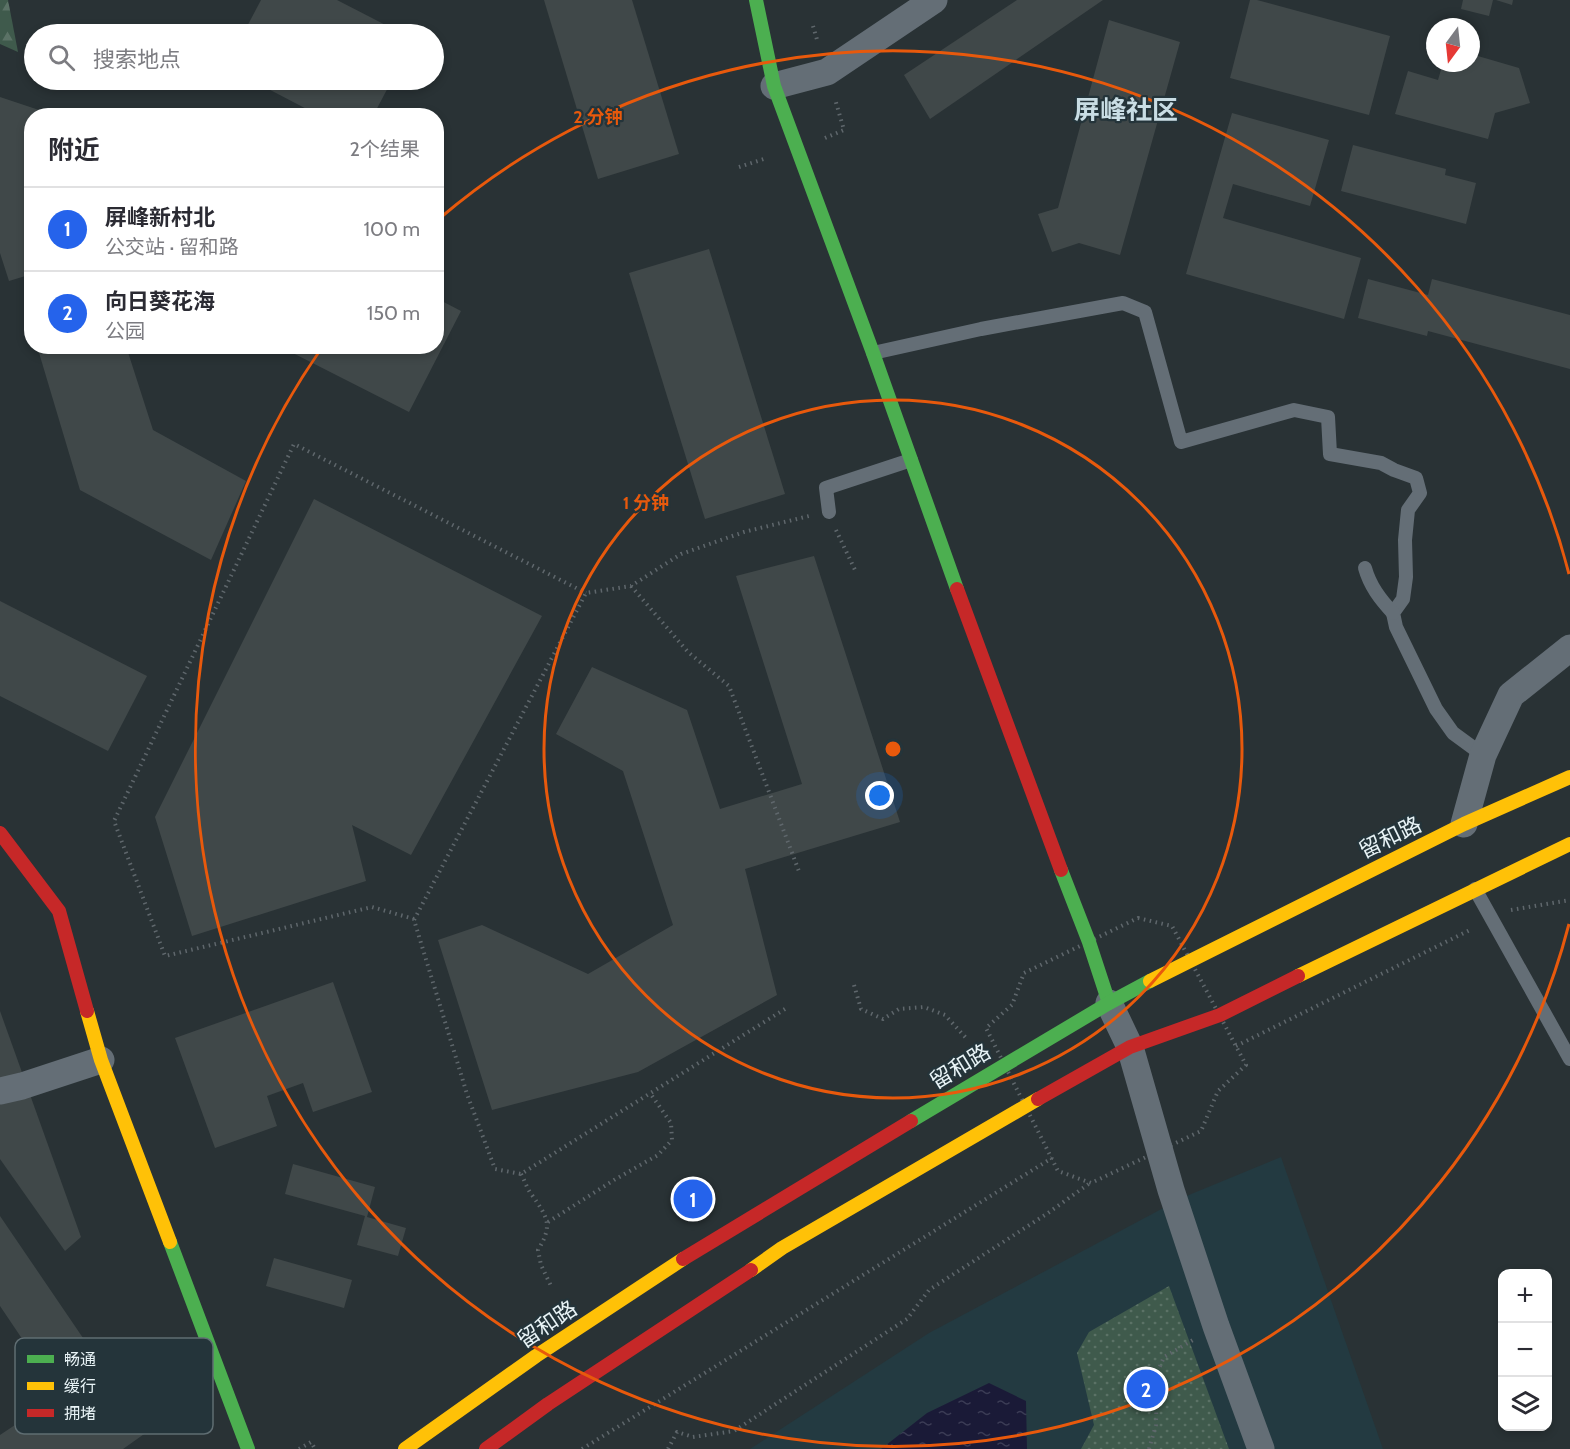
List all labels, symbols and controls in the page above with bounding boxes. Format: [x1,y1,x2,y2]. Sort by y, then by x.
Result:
north arrow [1426,18,1480,72]
search box [24,24,444,90]
icon: search [45,41,78,74]
text: 搜索地点 [93,46,181,73]
district label: 屏峰社区 [1074,94,1178,126]
text: 2 分钟 [573,106,623,128]
text: 附近 [48,134,100,166]
text: 2个结果 [350,137,420,161]
text: 屏峰新村北 [105,204,215,231]
text: 1 [64,217,71,241]
text: 100 m [364,217,420,241]
text: 公交站 · 留和路 [105,235,239,259]
text: 向日葵花海 [105,288,215,315]
text: 2 [62,301,73,325]
text: 150 m [367,301,420,325]
text: 公园 [105,319,145,343]
text: 1 分钟 [623,492,669,514]
centre of rings [883,739,903,759]
your location [865,781,894,810]
street label: 留和路 [1355,811,1426,864]
street label: 留和路 [925,1038,996,1095]
pin: 1 [674,1176,712,1222]
map controls [1498,1269,1552,1431]
button: + [1498,1269,1552,1323]
street label: 留和路 [512,1295,582,1354]
button: − [1498,1323,1552,1377]
legend [15,1338,213,1434]
text: 畅通 [64,1350,96,1369]
pin: 2 [1126,1366,1166,1412]
text: 缓行 [64,1377,96,1396]
button: layers [1498,1377,1552,1431]
text: 拥堵 [64,1404,96,1423]

